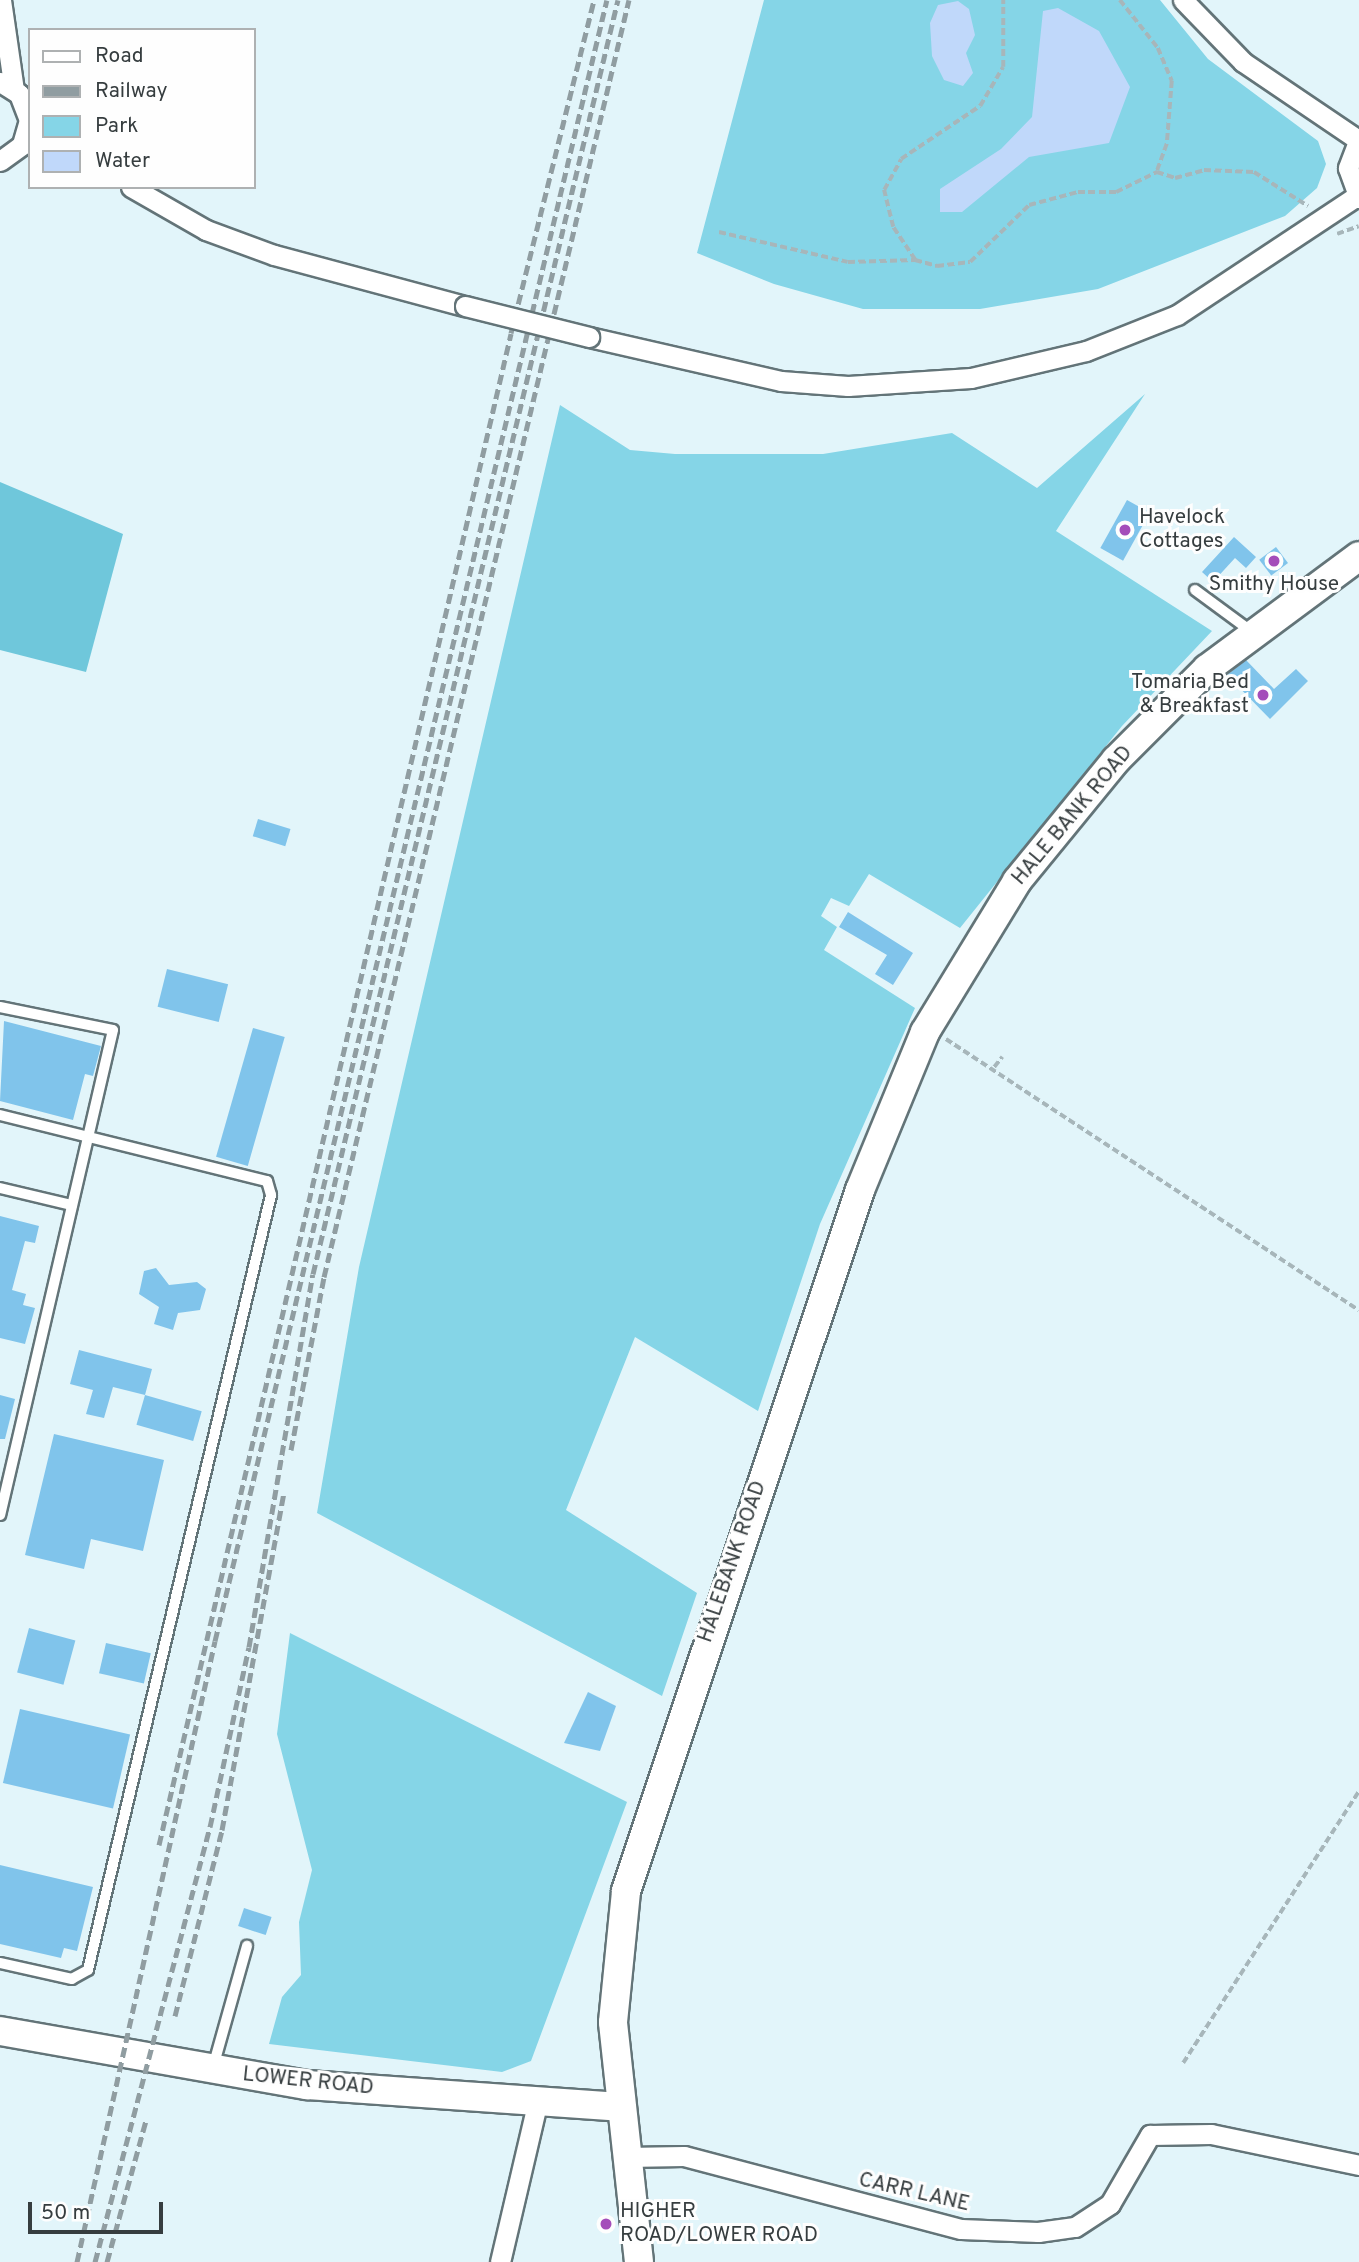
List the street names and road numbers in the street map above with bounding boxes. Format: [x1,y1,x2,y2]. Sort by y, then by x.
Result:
street label: HALE BANK ROAD [1007,741,1139,891]
street label: HALEBANK ROAD [694,1478,772,1646]
street label: LOWER ROAD [241,2063,375,2101]
street label: CARR LANE [856,2168,972,2218]

